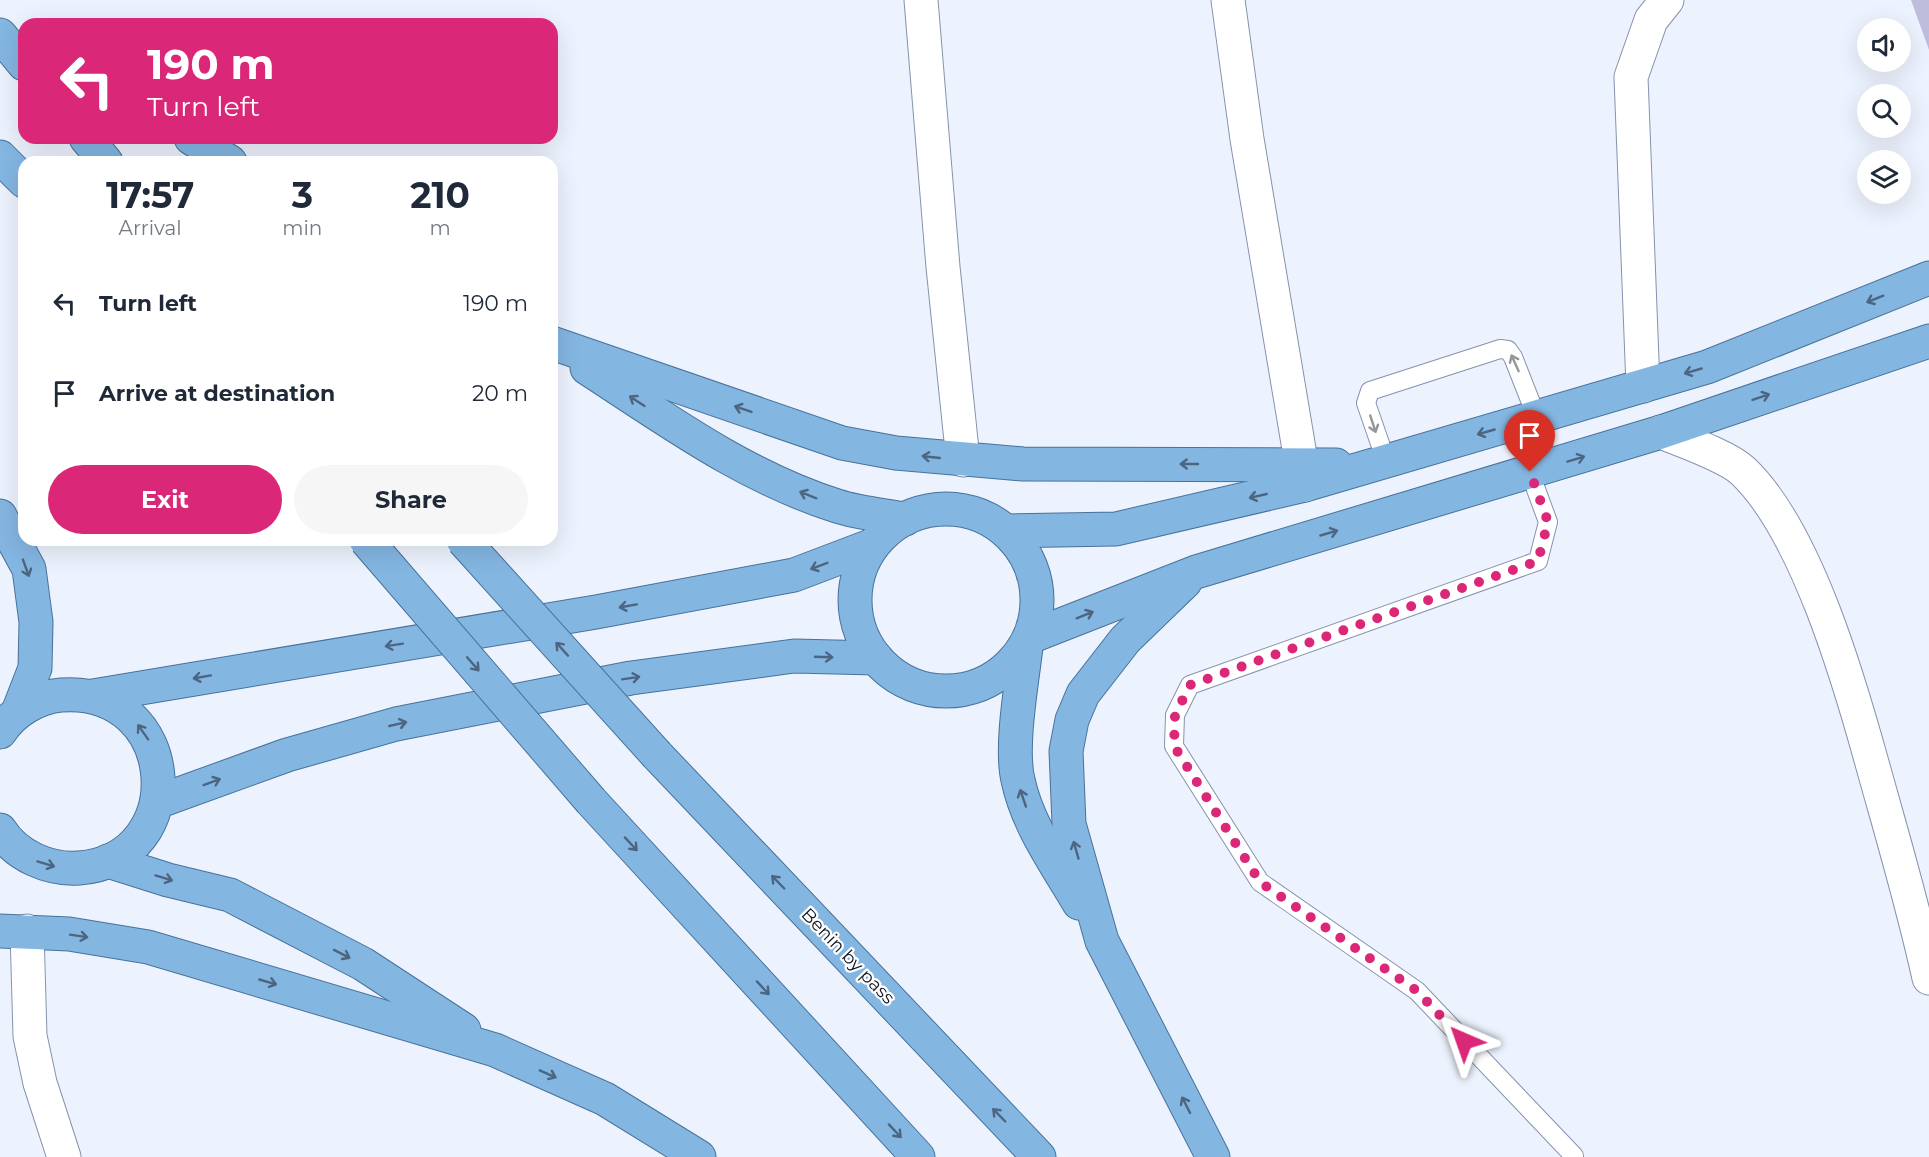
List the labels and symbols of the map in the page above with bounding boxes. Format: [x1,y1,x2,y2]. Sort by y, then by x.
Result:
one-way arrow [1866,295,1884,306]
one-way arrow [1509,355,1520,373]
one-way arrow [1684,366,1703,377]
one-way arrow [1751,391,1770,402]
one-way arrow [629,394,646,407]
one-way arrow [734,403,753,414]
pin [1504,410,1555,472]
one-way arrow [1369,414,1380,433]
one-way arrow [1477,427,1496,438]
one-way arrow [922,451,942,462]
one-way arrow [1566,453,1585,464]
one-way arrow [1179,458,1199,470]
one-way arrow [799,489,817,500]
one-way arrow [1249,491,1268,503]
one-way arrow [1319,527,1338,538]
one-way arrow [22,558,33,577]
one-way arrow [810,561,828,572]
one-way arrow [619,601,638,612]
one-way arrow [1075,609,1093,620]
one-way arrow [385,639,405,650]
one-way arrow [555,642,569,657]
one-way arrow [814,651,834,662]
one-way arrow [466,656,480,671]
one-way arrow [193,672,212,683]
one-way arrow [620,672,640,683]
one-way arrow [388,717,407,729]
one-way arrow [137,725,149,741]
one-way arrow [202,776,221,787]
one-way arrow [1017,789,1028,807]
one-way arrow [624,836,638,851]
one-way arrow [1070,841,1082,860]
one-way arrow [36,859,55,870]
one-way arrow [154,873,173,884]
one-way arrow [771,874,785,889]
street label: Benin by pass [797,903,900,1009]
one-way arrow [69,931,89,942]
one-way arrow [333,948,351,960]
one-way arrow [259,977,278,988]
one-way arrow [756,980,770,995]
position arrow [1432,1009,1496,1073]
one-way arrow [539,1069,557,1080]
one-way arrow [1180,1097,1192,1114]
one-way arrow [992,1107,1006,1122]
one-way arrow [887,1124,902,1139]

